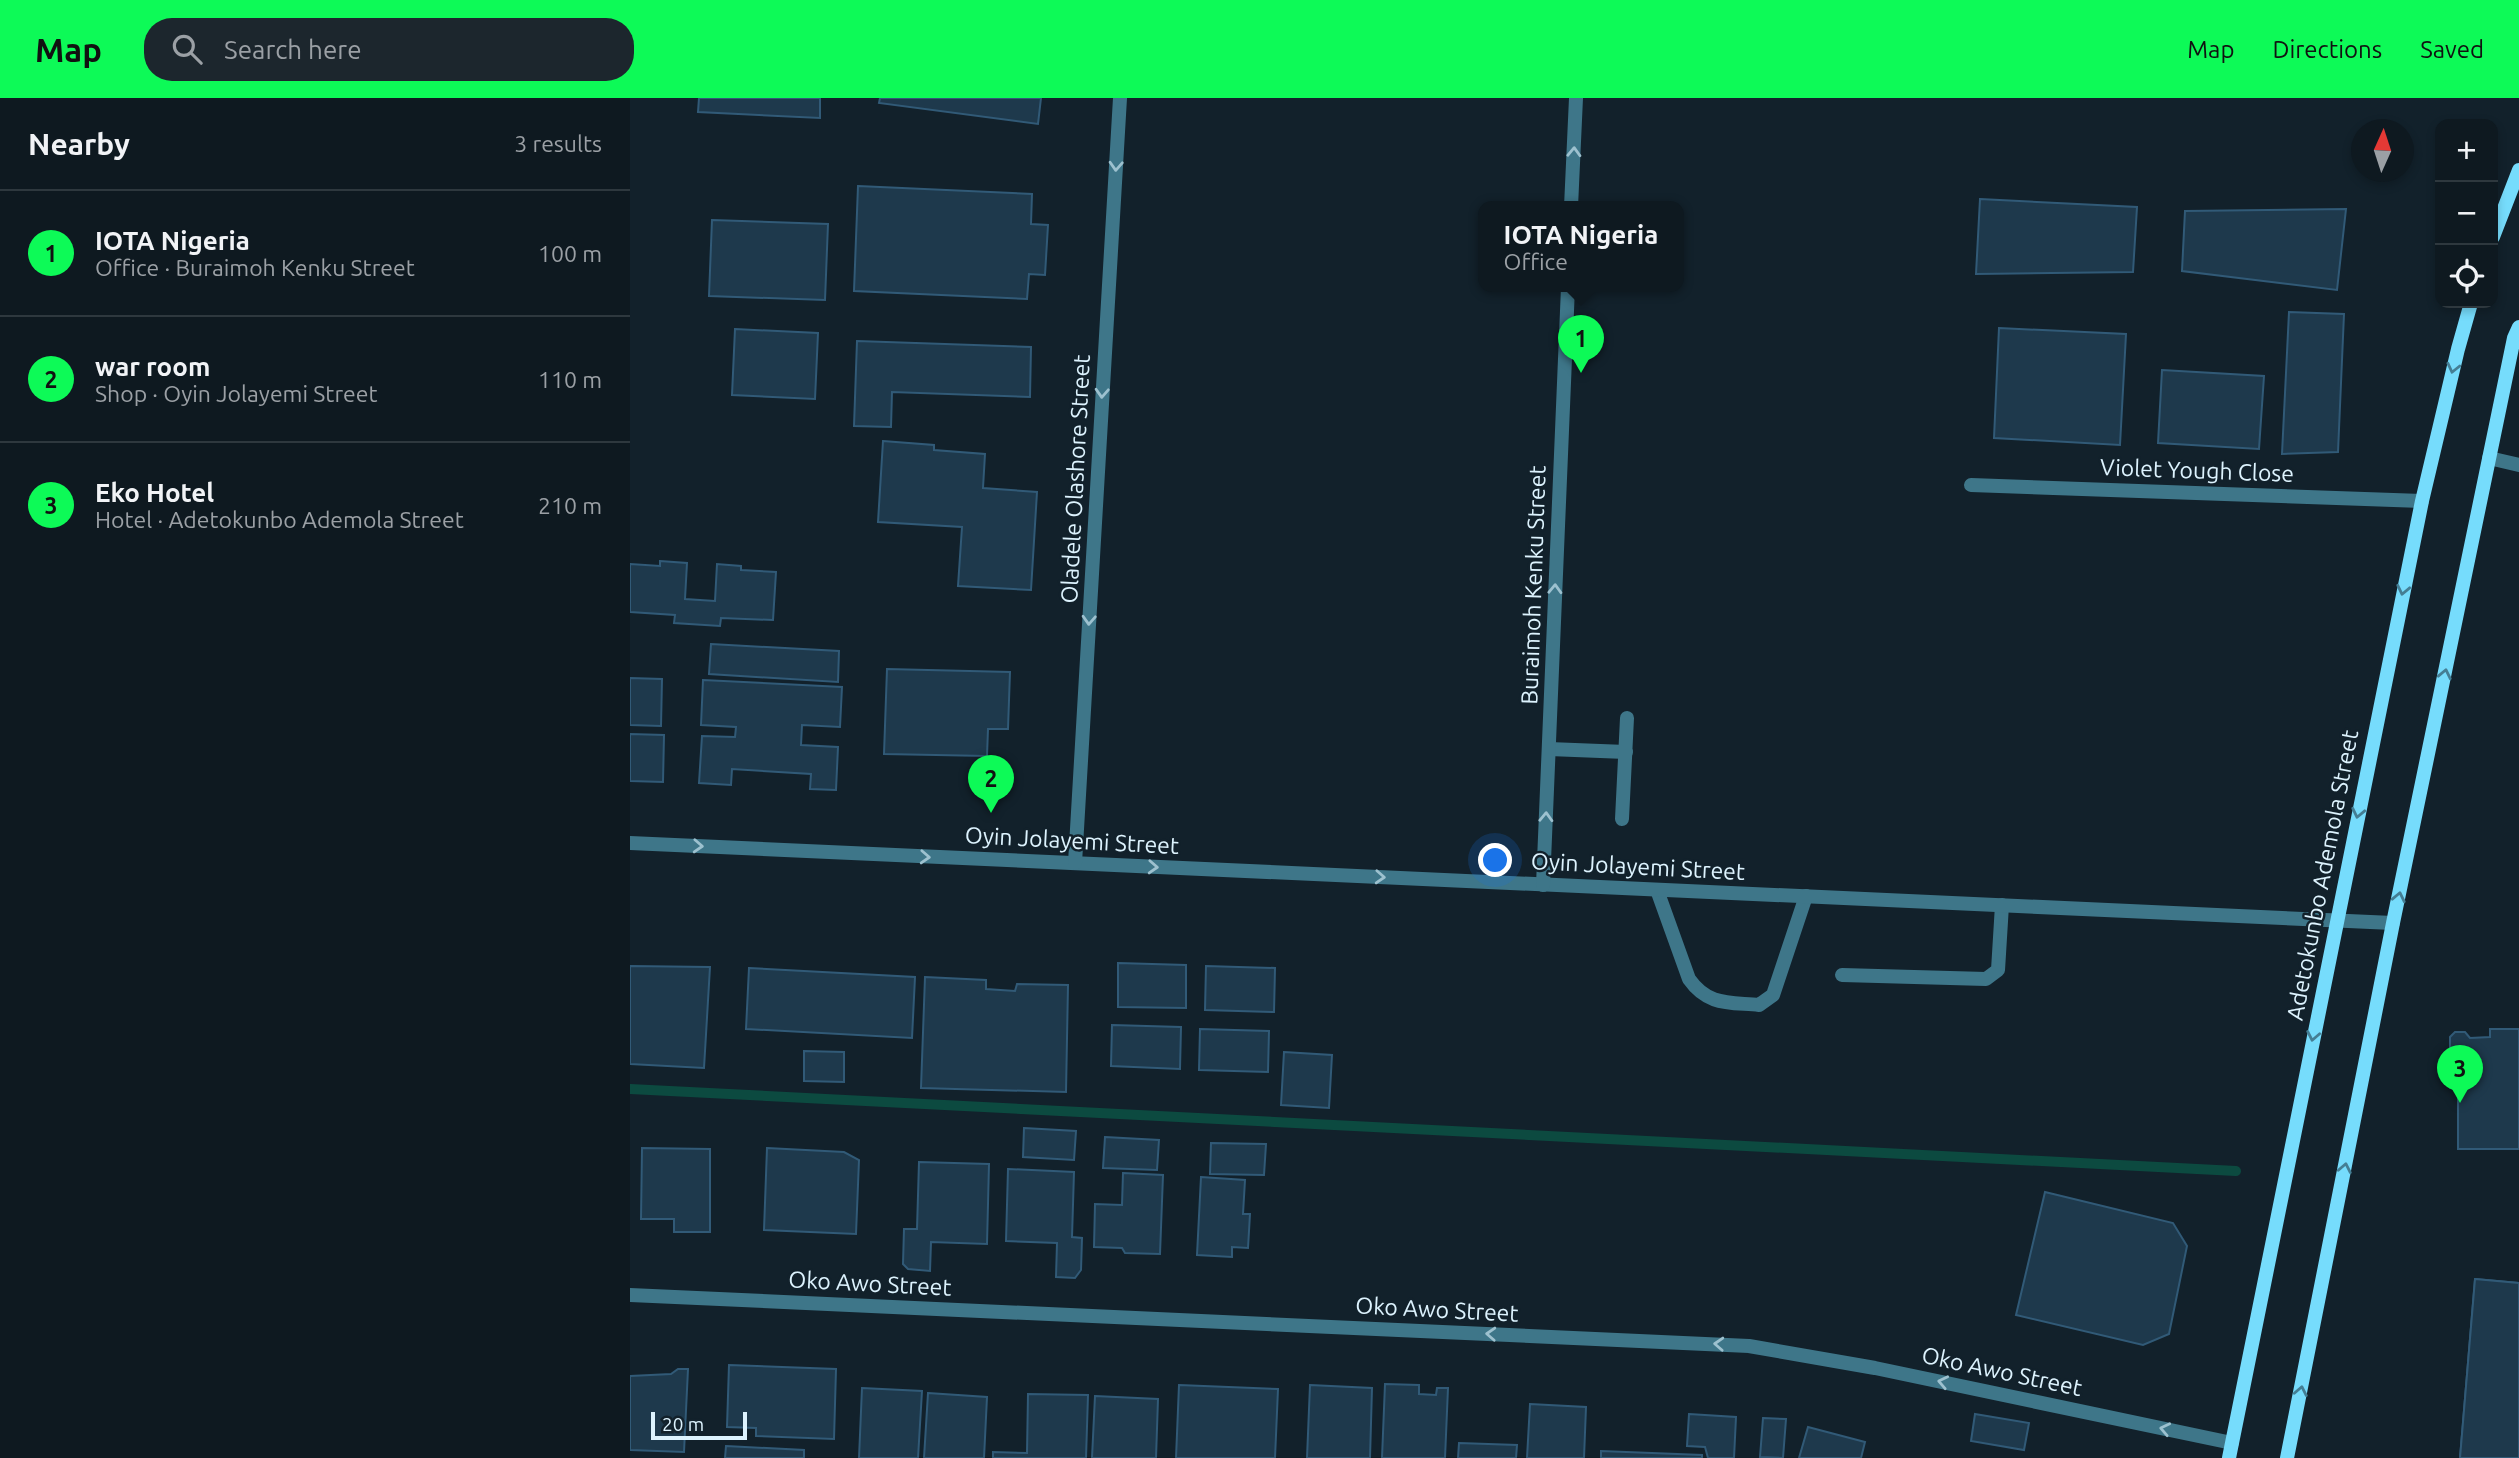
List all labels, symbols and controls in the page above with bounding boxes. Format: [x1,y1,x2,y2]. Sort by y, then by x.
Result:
search box [144,18,634,81]
icon: search [168,30,206,68]
text: Map [35,31,102,68]
text: Search here [224,35,362,64]
text: Map [2187,36,2234,63]
text: Directions [2272,36,2382,63]
text: Saved [2420,36,2484,63]
north arrow [2351,119,2414,182]
map controls [2435,119,2498,308]
button: + [2435,119,2498,182]
text: Nearby [28,127,130,161]
text: 3 results [514,131,602,156]
one-way arrow [1566,147,1581,158]
one-way arrow [1109,161,1124,172]
button: − [2435,182,2498,245]
popup [1478,201,1684,292]
text: IOTA Nigeria [1504,220,1658,249]
text: IOTA Nigeria [95,226,250,255]
text: 1 [45,241,57,266]
text: 100 m [538,241,602,266]
button: locate [2435,245,2498,308]
text: Office [1504,249,1568,274]
text: Office · Buraimoh Kenku Street [95,255,415,280]
pin: 1 [1558,315,1604,373]
text: war room [95,352,210,381]
street label: Oladele Olashore Street [1056,354,1094,604]
one-way arrow [2447,362,2461,374]
text: 2 [45,367,57,392]
text: 110 m [538,367,602,392]
text: Shop · Oyin Jolayemi Street [95,381,378,406]
one-way arrow [1095,388,1110,399]
street label: Violet Yough Close [2100,454,2294,486]
street label: Buraimoh Kenku Street [1516,465,1550,705]
text: Eko Hotel [95,478,214,507]
text: 3 [45,493,57,518]
text: 210 m [538,493,602,518]
text: Hotel · Adetokunbo Ademola Street [95,507,464,532]
one-way arrow [1548,583,1563,594]
one-way arrow [2397,584,2412,596]
one-way arrow [1082,615,1097,626]
one-way arrow [2436,668,2451,680]
street label: Adetokunbo Ademola Street [2282,728,2362,1022]
pin: 2 [968,755,1014,813]
one-way arrow [2351,807,2366,819]
one-way arrow [1538,811,1553,822]
street label: Oyin Jolayemi Street [964,822,1180,858]
one-way arrow [693,839,704,854]
your location [1478,843,1512,877]
street label: Oyin Jolayemi Street [1530,848,1746,884]
one-way arrow [920,849,931,864]
one-way arrow [1147,859,1158,874]
one-way arrow [1375,870,1386,885]
one-way arrow [2390,891,2405,903]
one-way arrow [2306,1030,2321,1042]
pin: 3 [2437,1045,2483,1103]
one-way arrow [2336,1162,2351,1174]
street label: Oko Awo Street [788,1266,952,1300]
street label: Oko Awo Street [1355,1292,1519,1326]
one-way arrow [1486,1327,1497,1342]
one-way arrow [1713,1337,1724,1352]
street label: Oko Awo Street [1920,1342,2084,1400]
one-way arrow [1937,1376,1949,1391]
one-way arrow [2292,1385,2307,1397]
scale bar [651,1409,747,1441]
text: 20 m [662,1413,704,1435]
one-way arrow [2159,1423,2171,1438]

